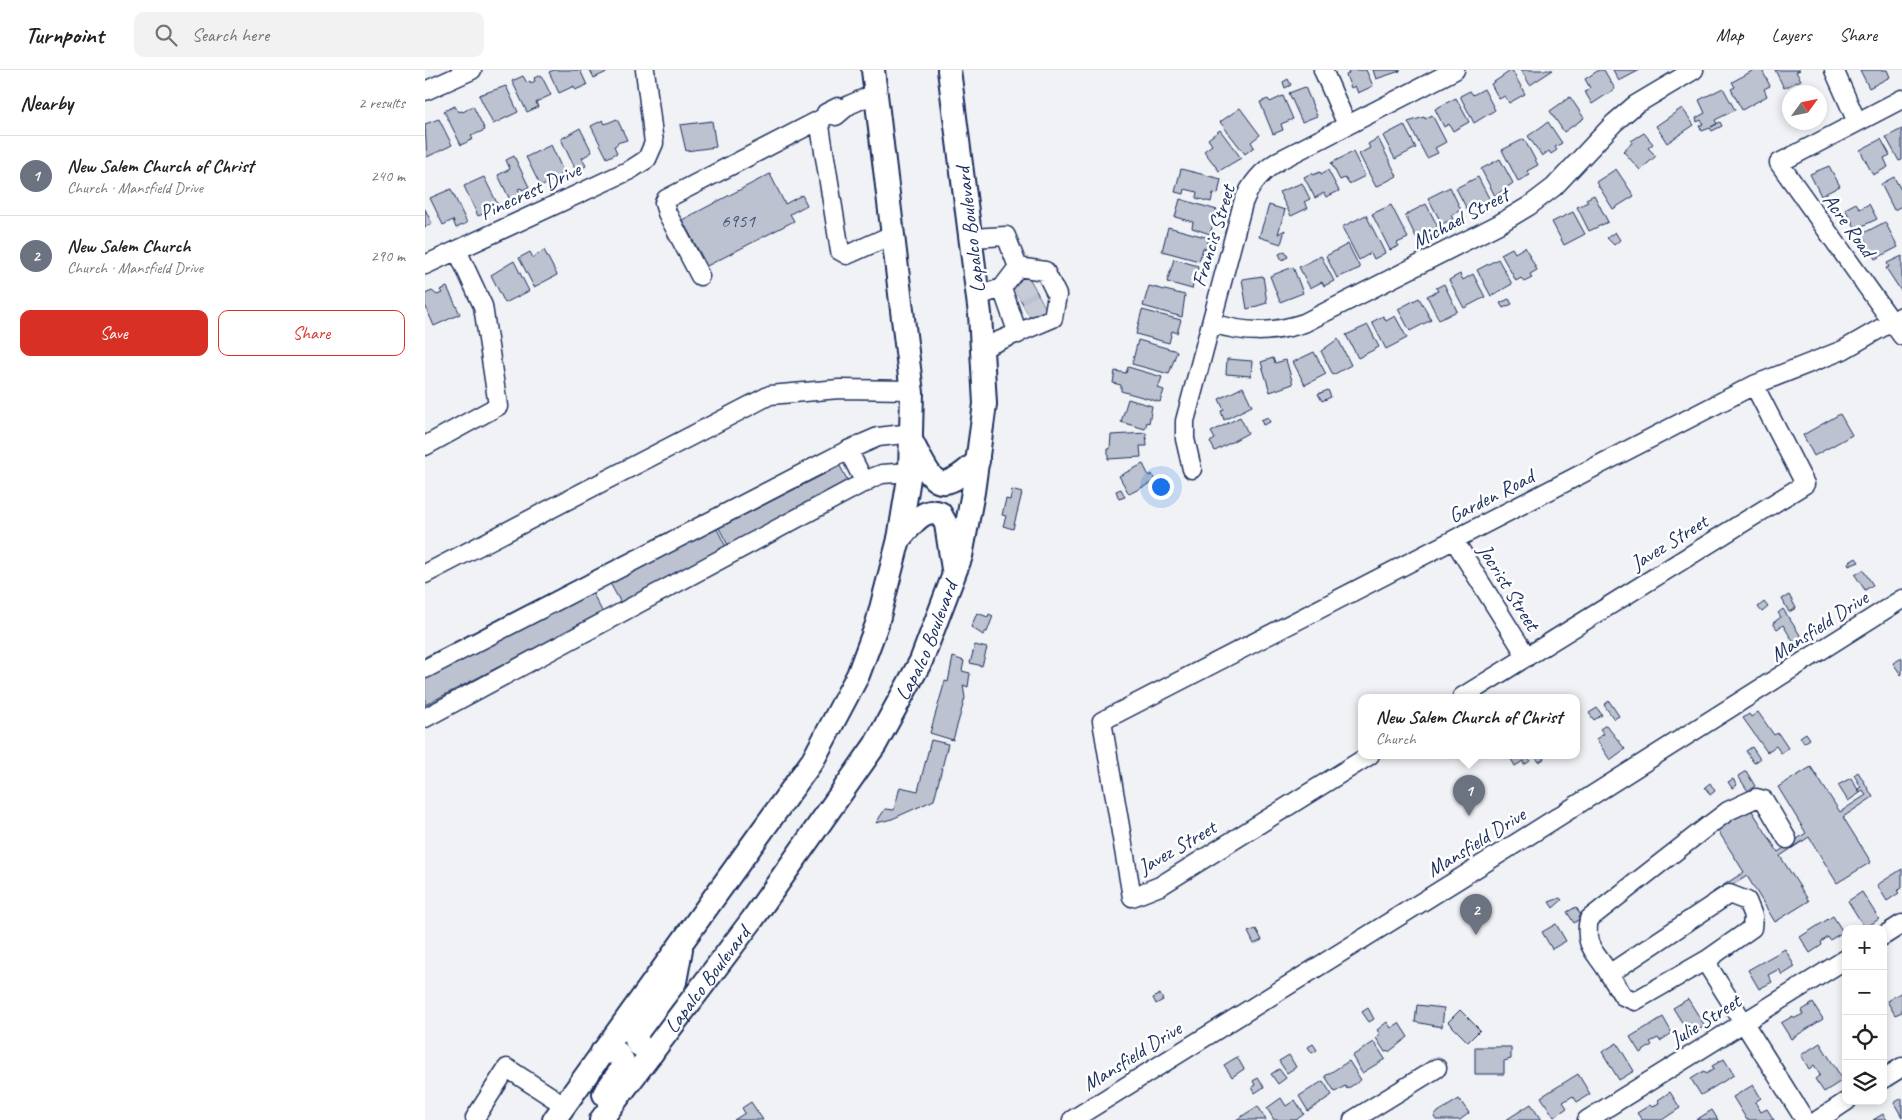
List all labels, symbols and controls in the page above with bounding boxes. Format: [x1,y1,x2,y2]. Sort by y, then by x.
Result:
search box [134,12,484,57]
text: Turnpoint [25,20,104,50]
icon: search [152,21,180,49]
text: Search here [192,23,269,47]
text: Map [1716,24,1744,46]
text: Layers [1772,24,1811,46]
text: Share [1839,24,1877,46]
north arrow [1782,85,1827,130]
text: Nearby [20,90,73,116]
text: 2 results [358,93,405,113]
text: New Salem Church of Christ [67,154,254,178]
street label: Pinecrest Drive [475,156,586,226]
street label: Lapalco Boulevard [949,162,991,295]
text: 1 [32,166,40,186]
text: 240 m [371,166,405,186]
text: Church · Mansfield Drive [67,178,203,198]
street label: Francis Street [1185,180,1241,290]
street label: Michael Street [1407,180,1516,254]
street label: Acre Road [1817,188,1883,264]
house number: 6951 [721,209,757,233]
text: New Salem Church [67,234,190,258]
text: 2 [32,246,40,266]
text: 290 m [371,246,405,266]
text: Church · Mansfield Drive [67,258,203,278]
button: Save [20,310,208,356]
button: Share [218,310,405,356]
street label: Garden Road [1444,462,1541,529]
your location [1148,474,1174,500]
street label: Javez Street [1625,507,1714,576]
street label: Jocrist Street [1472,538,1547,637]
street label: Lapalco Boulevard [889,574,964,705]
street label: Mansfield Drive [1765,584,1875,667]
popup [1358,694,1580,759]
text: New Salem Church of Christ [1376,705,1562,729]
text: Church [1376,729,1416,749]
pin: 1 [1453,775,1485,816]
street label: Mansfield Drive [1422,800,1532,883]
street label: Javez Street [1132,813,1222,880]
pin: 2 [1460,894,1492,935]
street label: Lapalco Boulevard [658,918,758,1038]
map controls [1842,925,1887,1105]
button: + [1842,925,1887,970]
button: − [1842,970,1887,1015]
street label: Julie Street [1664,987,1747,1052]
street label: Mansfield Drive [1078,1014,1188,1097]
button: locate [1842,1015,1887,1060]
button: layers [1842,1060,1887,1105]

